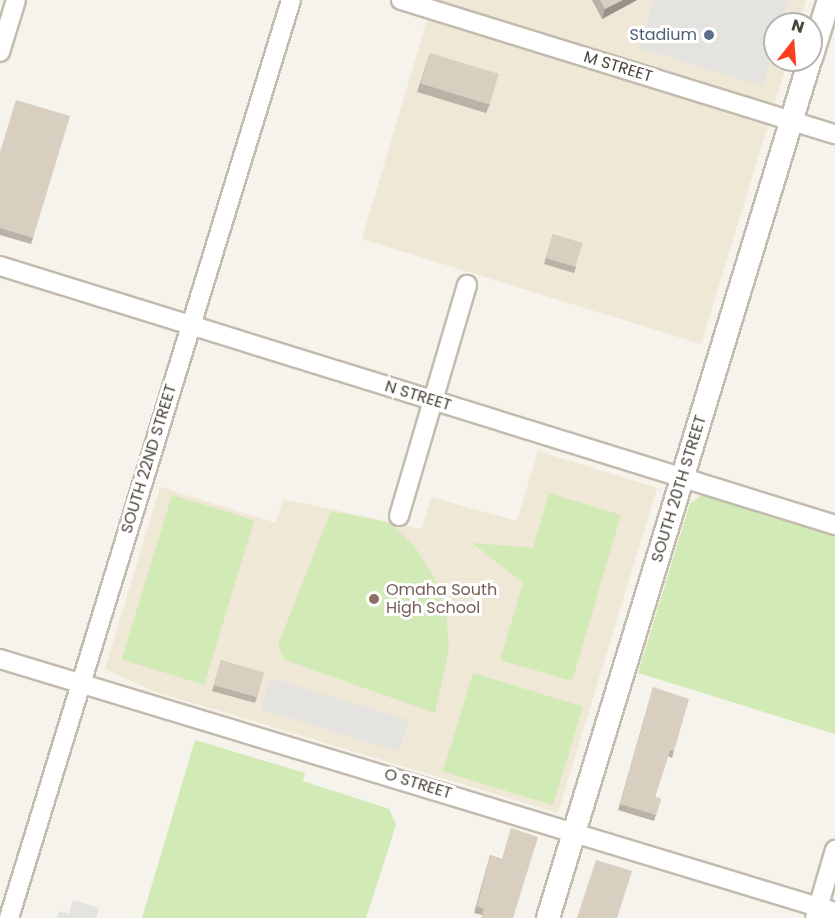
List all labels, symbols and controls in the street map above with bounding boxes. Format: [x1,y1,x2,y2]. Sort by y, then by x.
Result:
north arrow [763,12,823,72]
text: N [789,13,807,39]
place label: Stadium [629,25,697,45]
marker: Stadium [702,28,716,42]
street label: M STREET [581,47,655,87]
street label: N STREET [383,377,453,415]
street label: SOUTH 22ND STREET [117,382,181,536]
street label: SOUTH 20TH STREET [647,413,711,565]
place label: Omaha South High School [386,580,497,618]
marker: Omaha South High School [367,592,381,606]
street label: O STREET [382,765,454,803]

